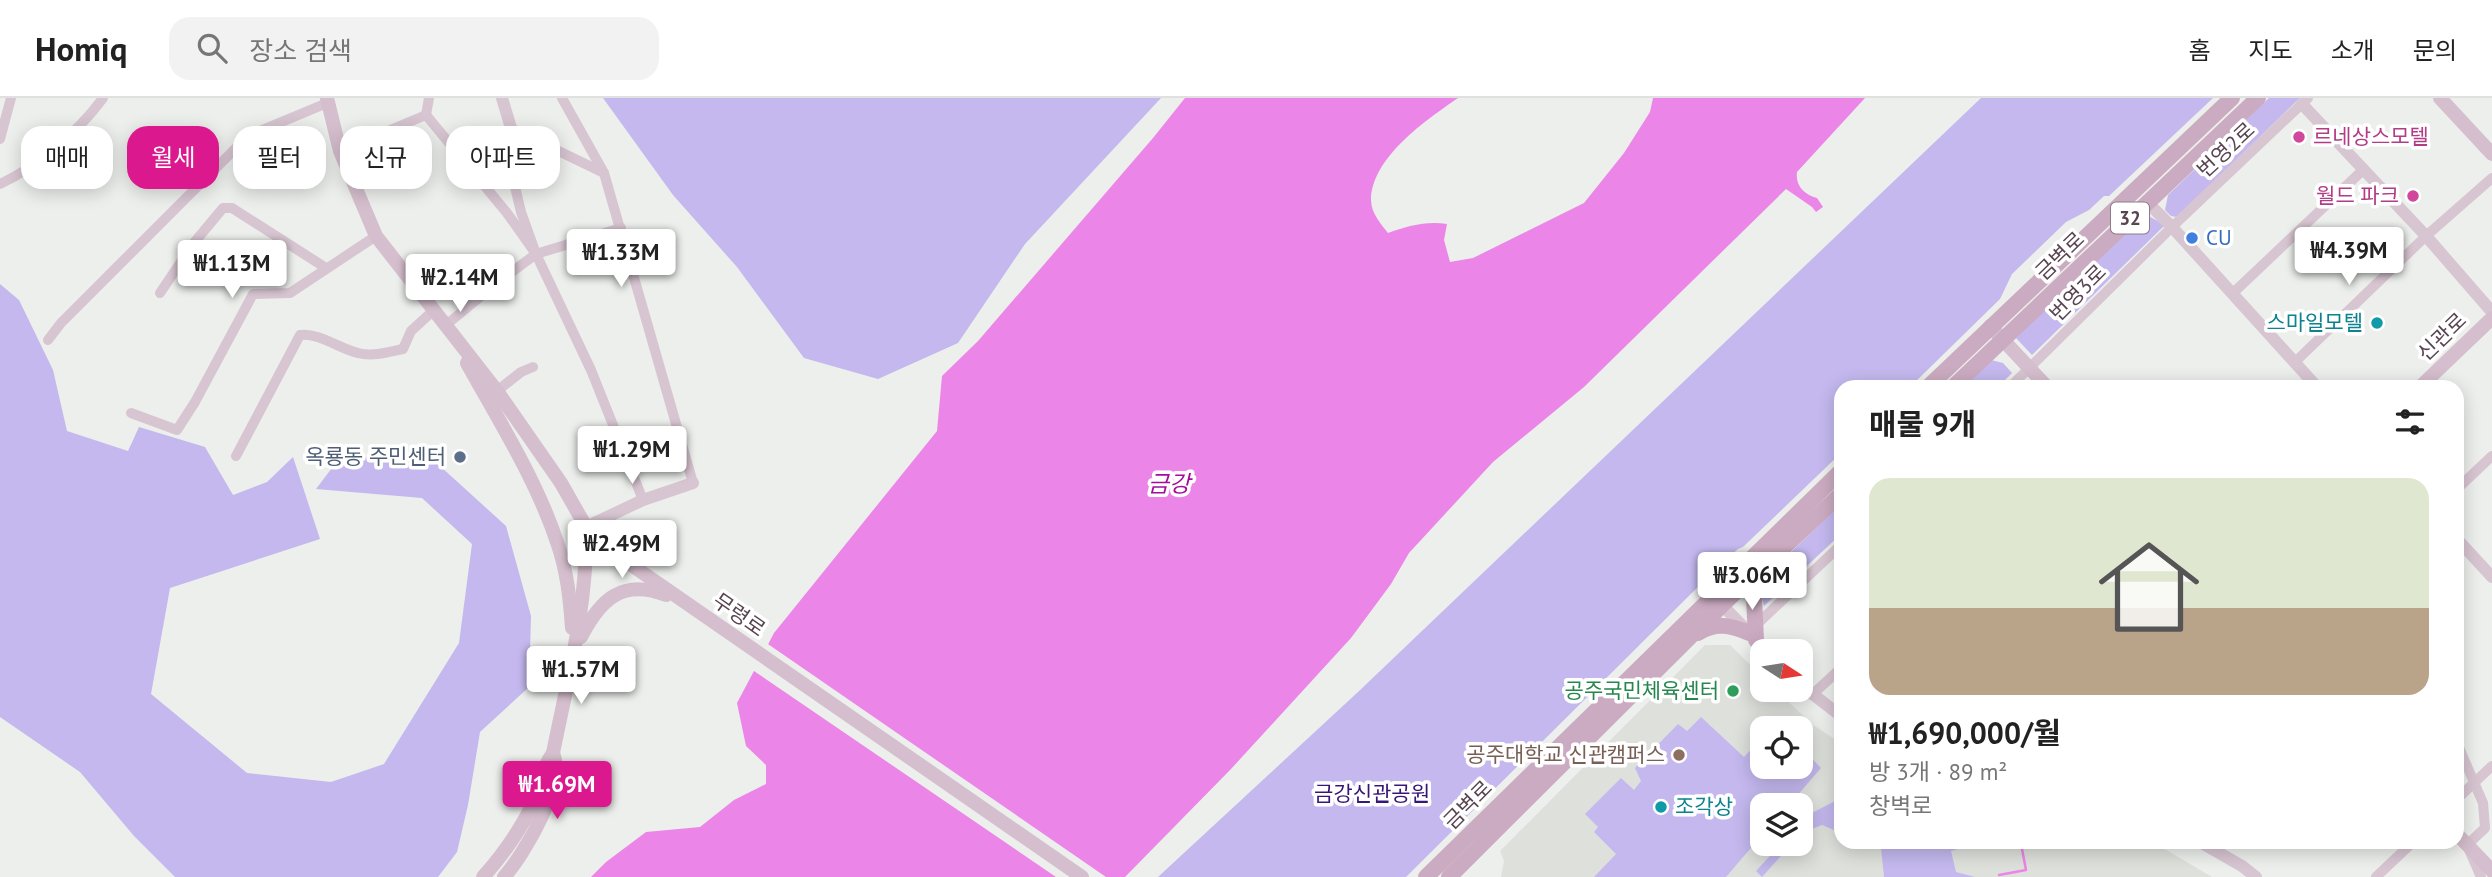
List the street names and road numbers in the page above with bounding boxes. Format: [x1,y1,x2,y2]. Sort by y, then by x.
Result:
street label: 번영2로 [2191,116,2260,183]
road number: 32 [2111,202,2149,234]
street label: 금벽로 [2029,226,2090,285]
street label: 번영3로 [2044,259,2112,327]
street label: 신관로 [2411,307,2472,366]
street label: 무령로 [708,587,771,642]
street label: 금벽로 [1438,775,1498,835]

